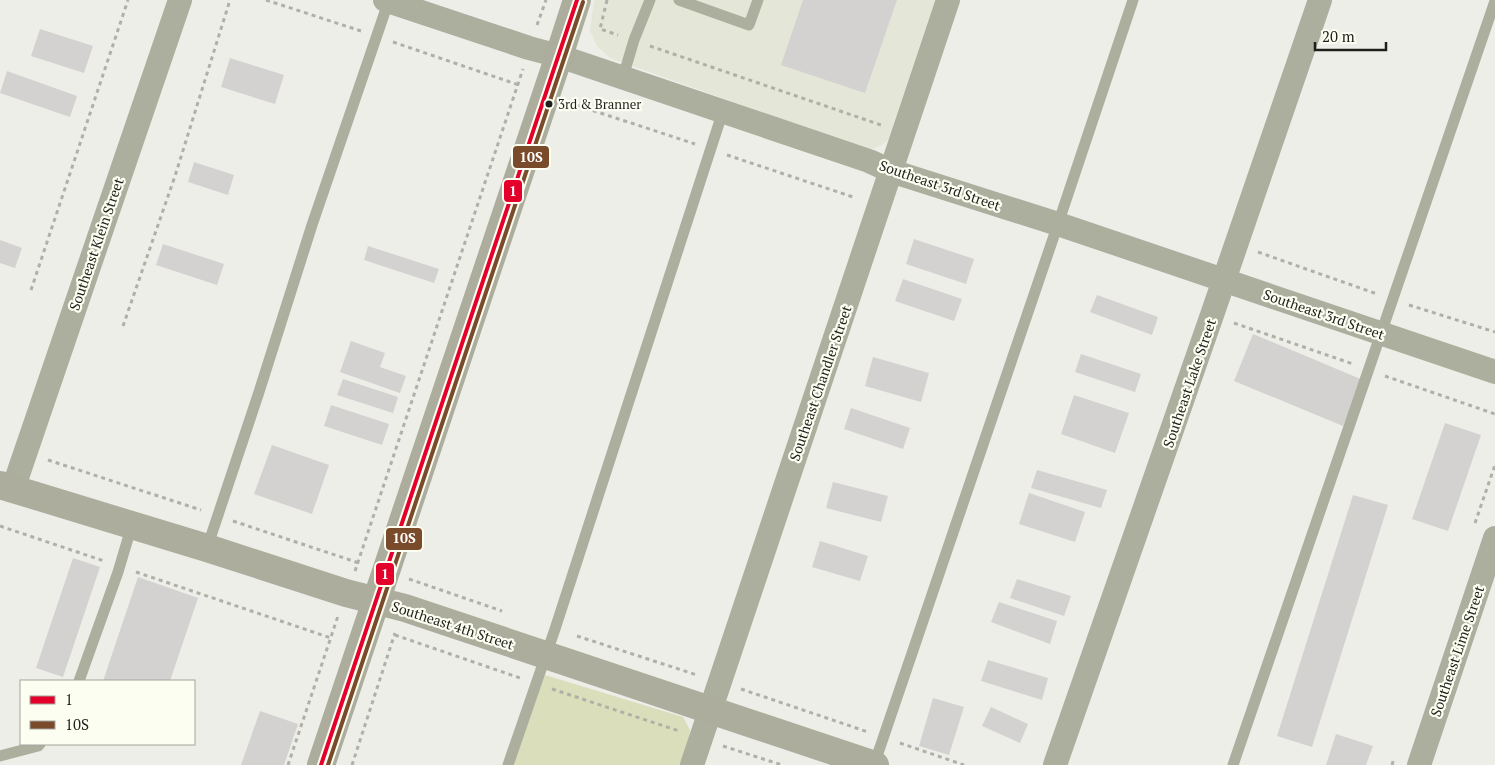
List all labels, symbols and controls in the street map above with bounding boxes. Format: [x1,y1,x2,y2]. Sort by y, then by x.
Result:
scale bar [1315,20,1386,52]
text: 20 m [1322,26,1355,46]
place label: 3rd & Branner [558,95,641,113]
marker: 3rd & Branner [544,99,554,109]
line badge: 10S [512,145,550,169]
text: 10S [519,147,543,166]
street label: Southeast 3rd Street [877,155,1004,215]
street label: Southeast Klein Street [64,174,128,313]
line badge: 1 [503,179,523,203]
text: 1 [509,181,517,200]
street label: Southeast 3rd Street [1261,284,1388,344]
street label: Southeast Chandler Street [784,302,856,463]
street label: Southeast Lake Street [1158,315,1220,450]
line badge: 10S [385,527,423,551]
text: 10S [392,528,416,547]
line badge: 1 [375,562,395,586]
text: 1 [381,564,389,583]
street label: Southeast Lime Street [1426,582,1489,719]
street label: Southeast 4th Street [390,596,517,654]
legend [20,680,195,745]
text: 1 [65,689,73,709]
text: 10S [65,714,89,734]

